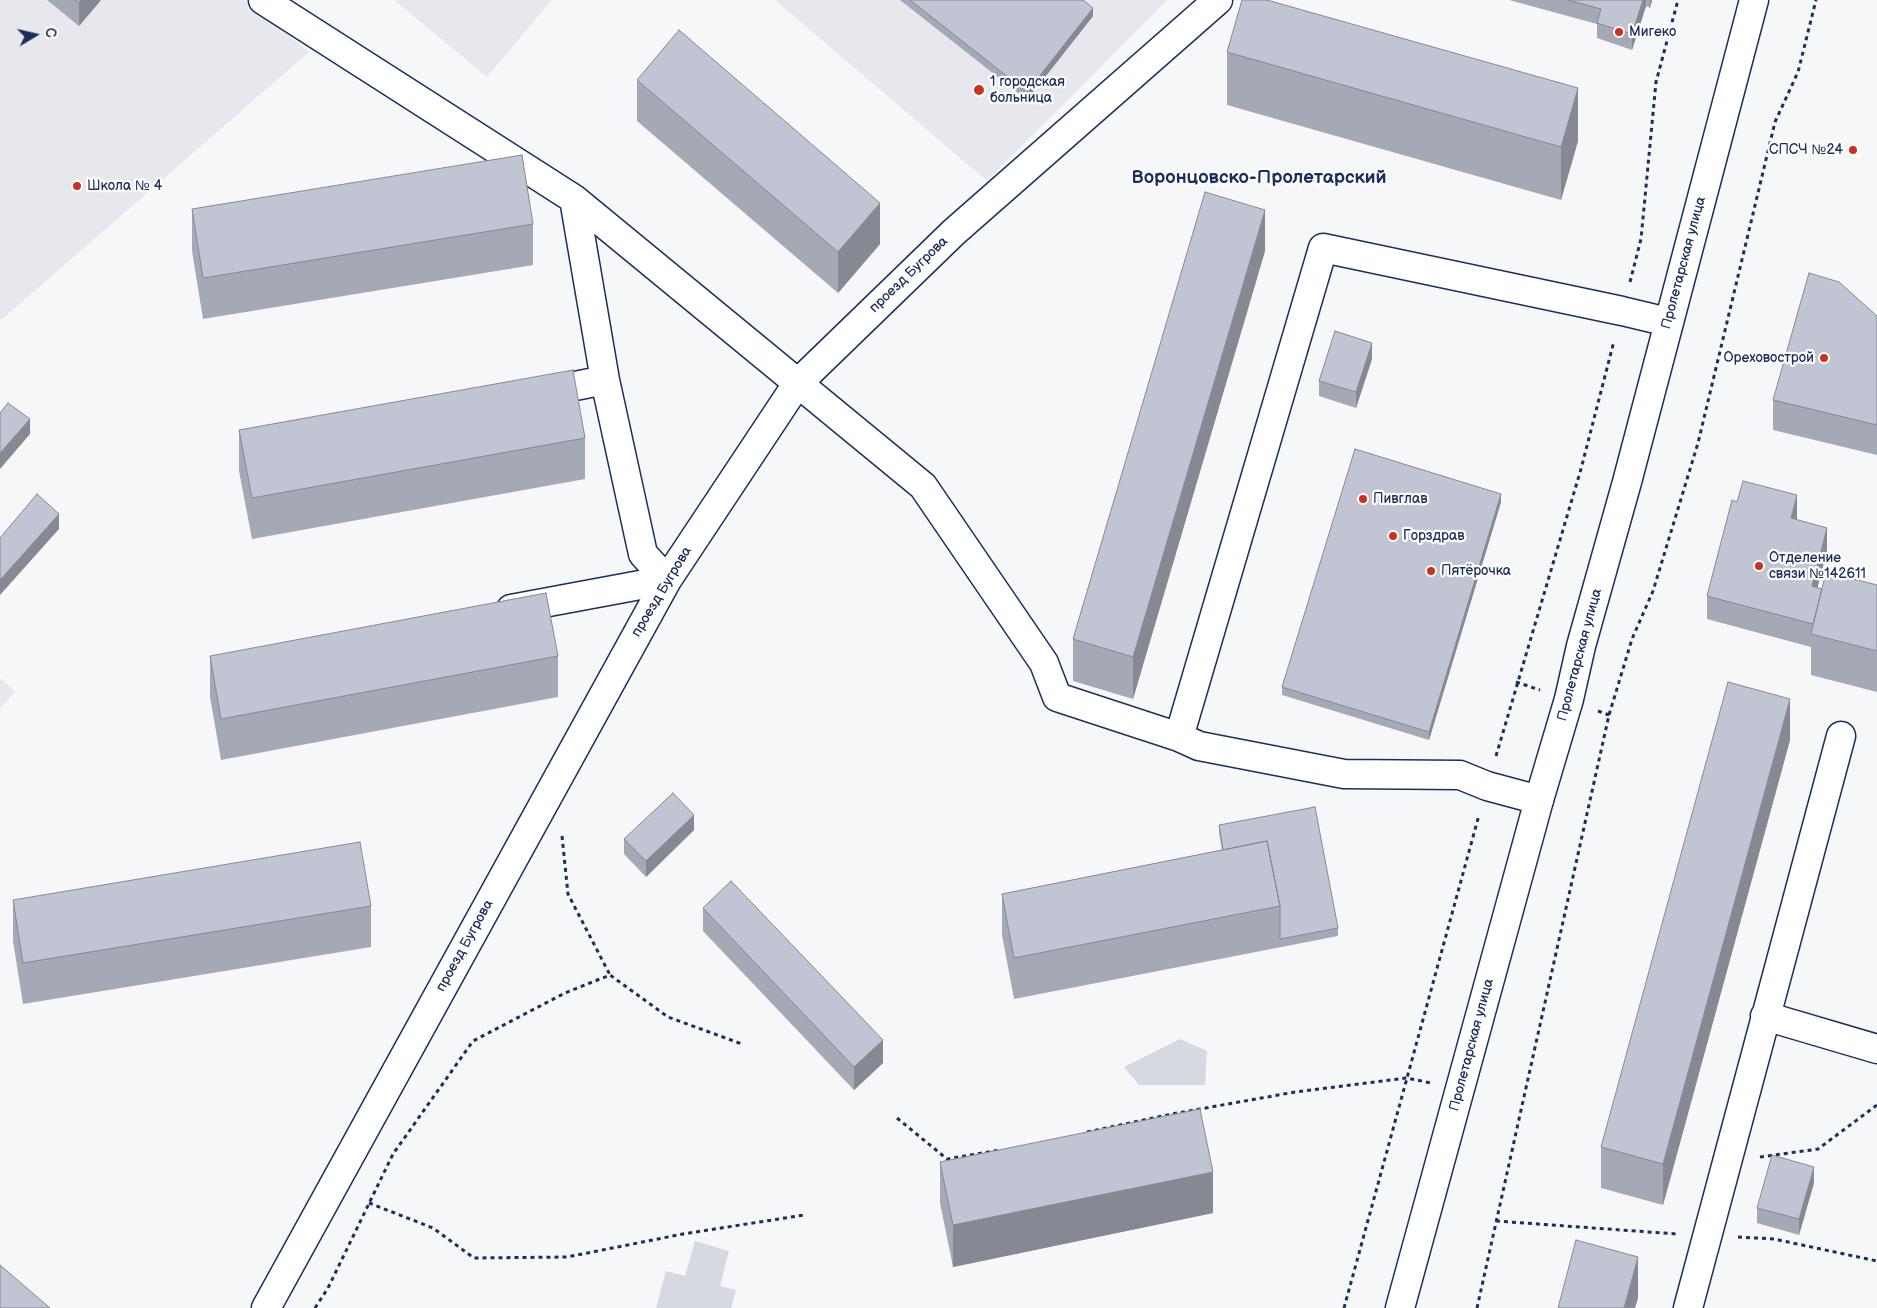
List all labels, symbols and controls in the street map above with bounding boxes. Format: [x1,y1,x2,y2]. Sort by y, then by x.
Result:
north arrow [10,10,60,60]
place label: Мигеко [1629,24,1676,40]
text: С [41,26,59,39]
marker: Мигеко [1613,26,1625,38]
place label: 1 городская больница [990,74,1065,106]
marker: 1 городская больница [972,83,986,97]
place label: СПСЧ №24 [1769,142,1843,158]
marker: СПСЧ №24 [1847,144,1859,156]
district label: Воронцовско-Пролетарский [1132,167,1386,189]
place label: Школа № 4 [87,178,162,194]
marker: Школа № 4 [71,180,83,192]
street label: Пролетарская улица [1658,195,1710,331]
street label: проезд Бугрова [866,233,952,317]
place label: Ореховострой [1724,350,1814,366]
marker: Ореховострой [1818,352,1830,364]
place label: Пивглав [1373,491,1428,507]
marker: Пивглав [1357,493,1369,505]
place label: Горздрав [1403,528,1465,544]
marker: Горздрав [1387,530,1399,542]
street label: проезд Бугрова [628,544,696,640]
place label: Отделение связи №142611 [1769,550,1866,582]
marker: Отделение связи №142611 [1753,560,1765,572]
place label: Пятёрочка [1441,563,1511,579]
marker: Пятёрочка [1425,565,1437,577]
street label: Пролетарская улица [1554,587,1606,723]
street label: проезд Бугрова [433,897,497,995]
street label: Пролетарская улица [1446,977,1498,1113]

